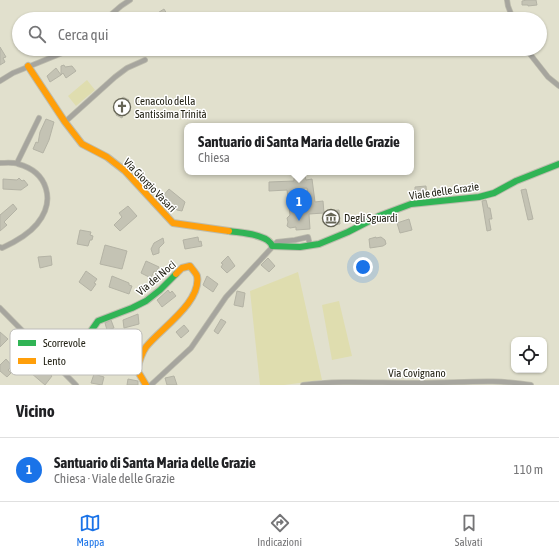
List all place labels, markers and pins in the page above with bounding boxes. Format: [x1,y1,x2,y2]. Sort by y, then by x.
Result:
place label: Cenacolo della Santissima Trinità [135,95,207,120]
church icon: Cenacolo della Santissima Trinità [112,97,132,117]
pin: 1 [286,188,312,221]
museum icon: Degli Sguardi [321,208,341,228]
place label: Degli Sguardi [344,212,398,224]

